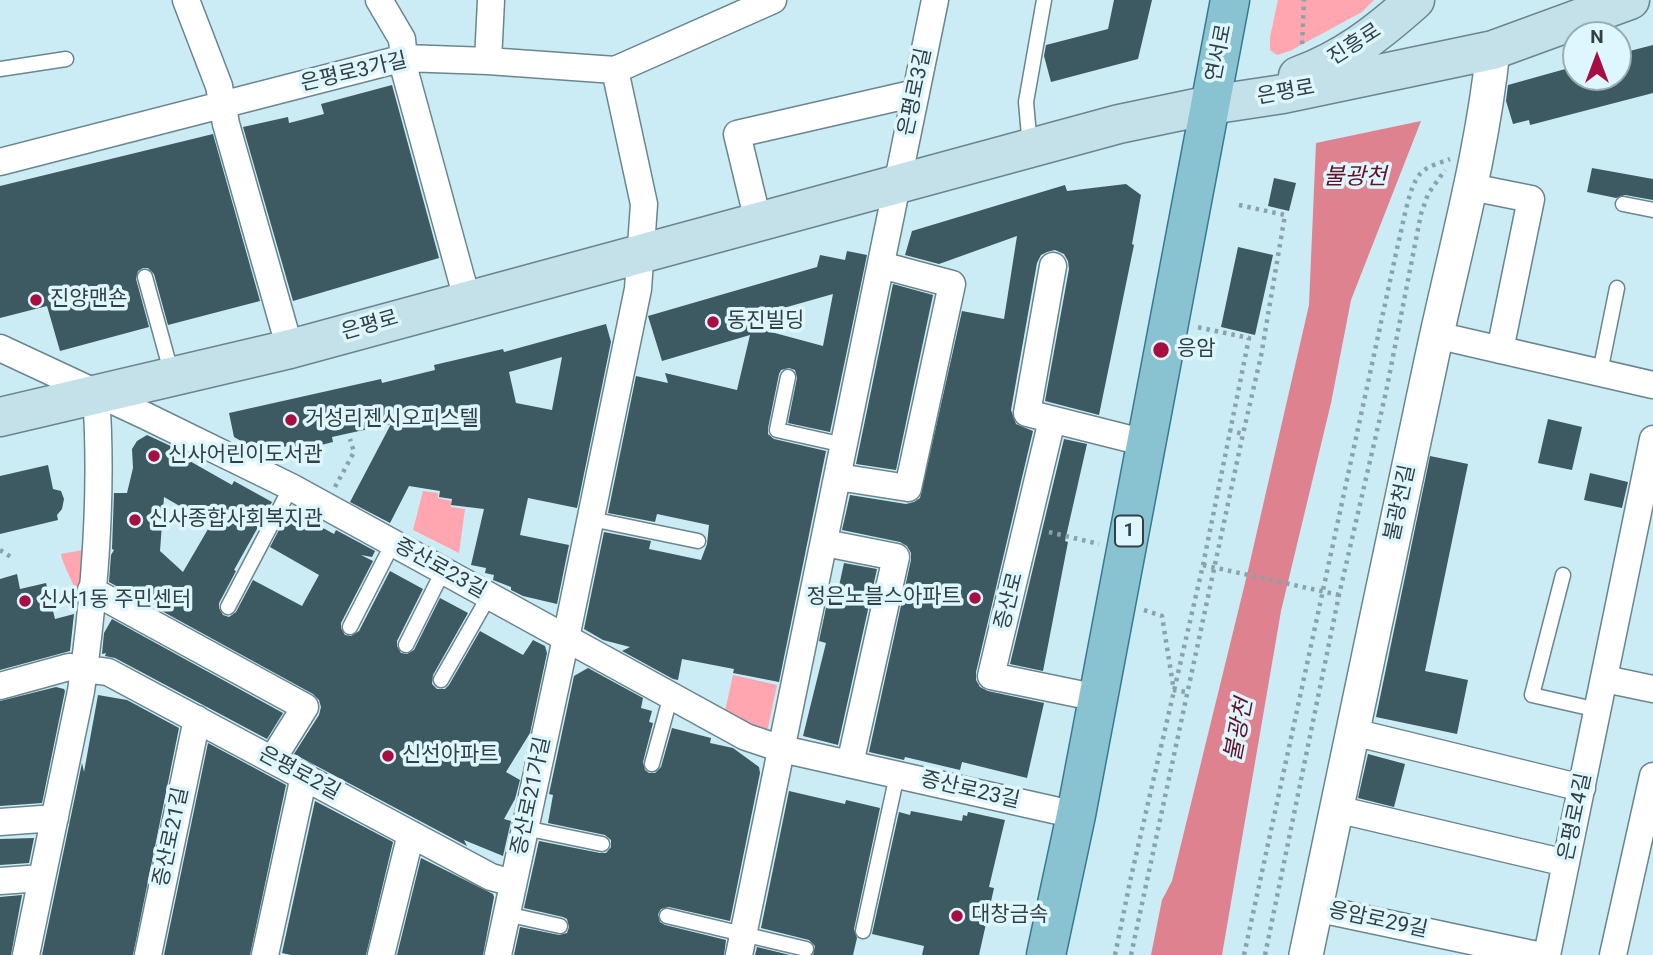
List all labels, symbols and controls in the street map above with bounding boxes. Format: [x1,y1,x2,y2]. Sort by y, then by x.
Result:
street label: 진흥로 [1324,19,1386,71]
north arrow [1562,21,1632,91]
street label: 연서로 [1202,22,1238,84]
text: N [1590,25,1604,48]
street label: 은평로3길 [894,46,938,138]
street label: 은평로3가길 [298,49,410,97]
street label: 은평로 [1255,76,1317,110]
water label: 불광천 [1323,164,1387,192]
place label: 진양맨숀 [50,287,127,313]
marker: 진양맨숀 [28,292,44,308]
street label: 은평로 [339,306,401,346]
place label: 동진빌딩 [727,309,804,335]
marker: 동진빌딩 [705,314,721,330]
place label: 응암 [1177,337,1216,363]
marker: 응암 [1151,340,1171,360]
place label: 거성리젠시오피스텔 [305,407,479,433]
marker: 거성리젠시오피스텔 [283,412,299,428]
place label: 신사어린이도서관 [168,443,323,469]
marker: 신사어린이도서관 [146,448,162,464]
street label: 불광천길 [1381,463,1421,543]
place label: 신사종합사회복지관 [149,507,323,533]
marker: 신사종합사회복지관 [127,512,143,528]
road number: 1 [1115,516,1143,546]
street label: 증산로23길 [390,534,490,604]
street label: 증산로 [991,570,1029,632]
place label: 정은노블스아파트 [806,585,961,611]
place label: 신사1동 주민센터 [39,588,191,614]
marker: 정은노블스아파트 [967,590,983,606]
marker: 신사1동 주민센터 [17,593,33,609]
water label: 불광천 [1220,696,1260,764]
street label: 증산로21가길 [507,735,557,857]
street label: 은평로2길 [254,742,344,806]
place label: 신선아파트 [402,743,499,769]
marker: 신선아파트 [380,748,396,764]
street label: 증산로23길 [918,767,1022,815]
street label: 은평로4길 [1554,771,1598,863]
street label: 증산로21길 [149,785,195,889]
street label: 응암로29길 [1326,898,1430,944]
place label: 대창금속 [971,903,1048,929]
marker: 대창금속 [949,908,965,924]

